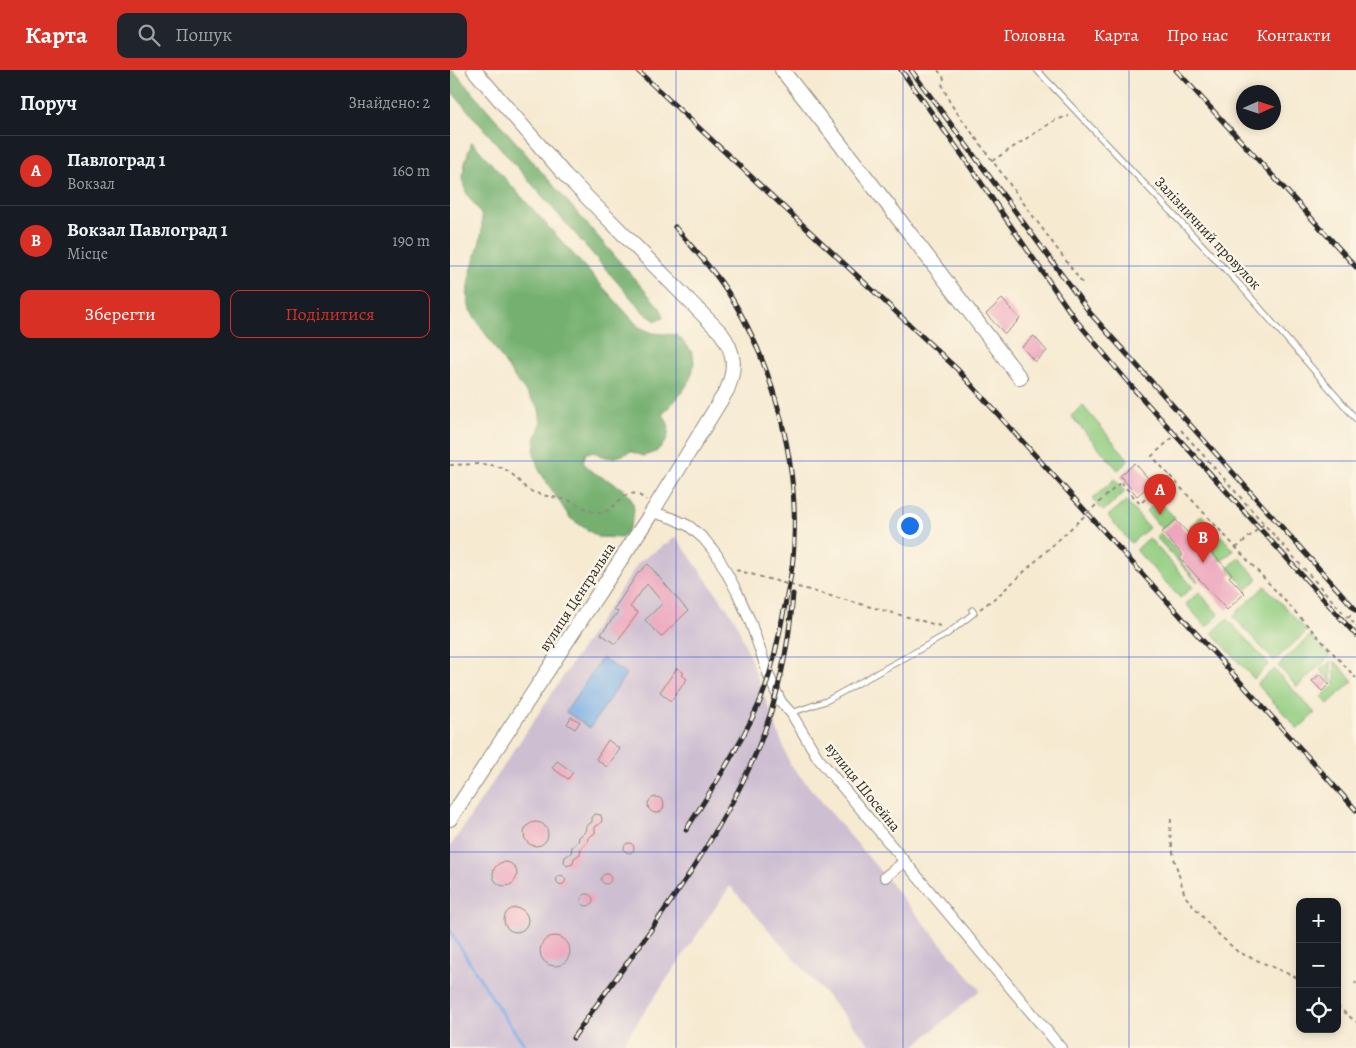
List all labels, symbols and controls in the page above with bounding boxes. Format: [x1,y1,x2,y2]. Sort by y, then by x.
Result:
search box [117,13,467,58]
text: Карта [25,19,87,51]
icon: search [135,21,163,49]
text: Пошук [175,22,232,48]
text: Головна [1003,23,1065,47]
text: Карта [1093,23,1139,47]
text: Про нас [1167,23,1228,47]
text: Контакти [1256,23,1331,47]
north arrow [1236,85,1281,130]
text: Поруч [20,89,77,117]
text: Знайдено: 2 [349,92,430,114]
text: Павлоград 1 [67,147,166,173]
text: A [31,160,41,182]
text: 160 m [392,160,430,182]
street label: Залізничний провулок [1150,172,1266,294]
text: Вокзал [67,173,115,195]
text: Вокзал Павлоград 1 [67,217,228,243]
text: B [31,230,41,252]
text: 190 m [392,230,430,252]
text: Місце [67,243,108,265]
button: Зберегти [20,290,220,338]
button: Поділитися [230,290,430,338]
pin: A [1144,474,1176,515]
your location [897,513,923,539]
pin: B [1187,522,1219,563]
street label: вулиця Центральна [534,539,620,655]
street label: вулиця Шосейна [821,738,905,836]
map controls [1296,898,1341,1033]
button: + [1296,898,1341,943]
button: − [1296,943,1341,988]
button: locate [1296,988,1341,1033]

